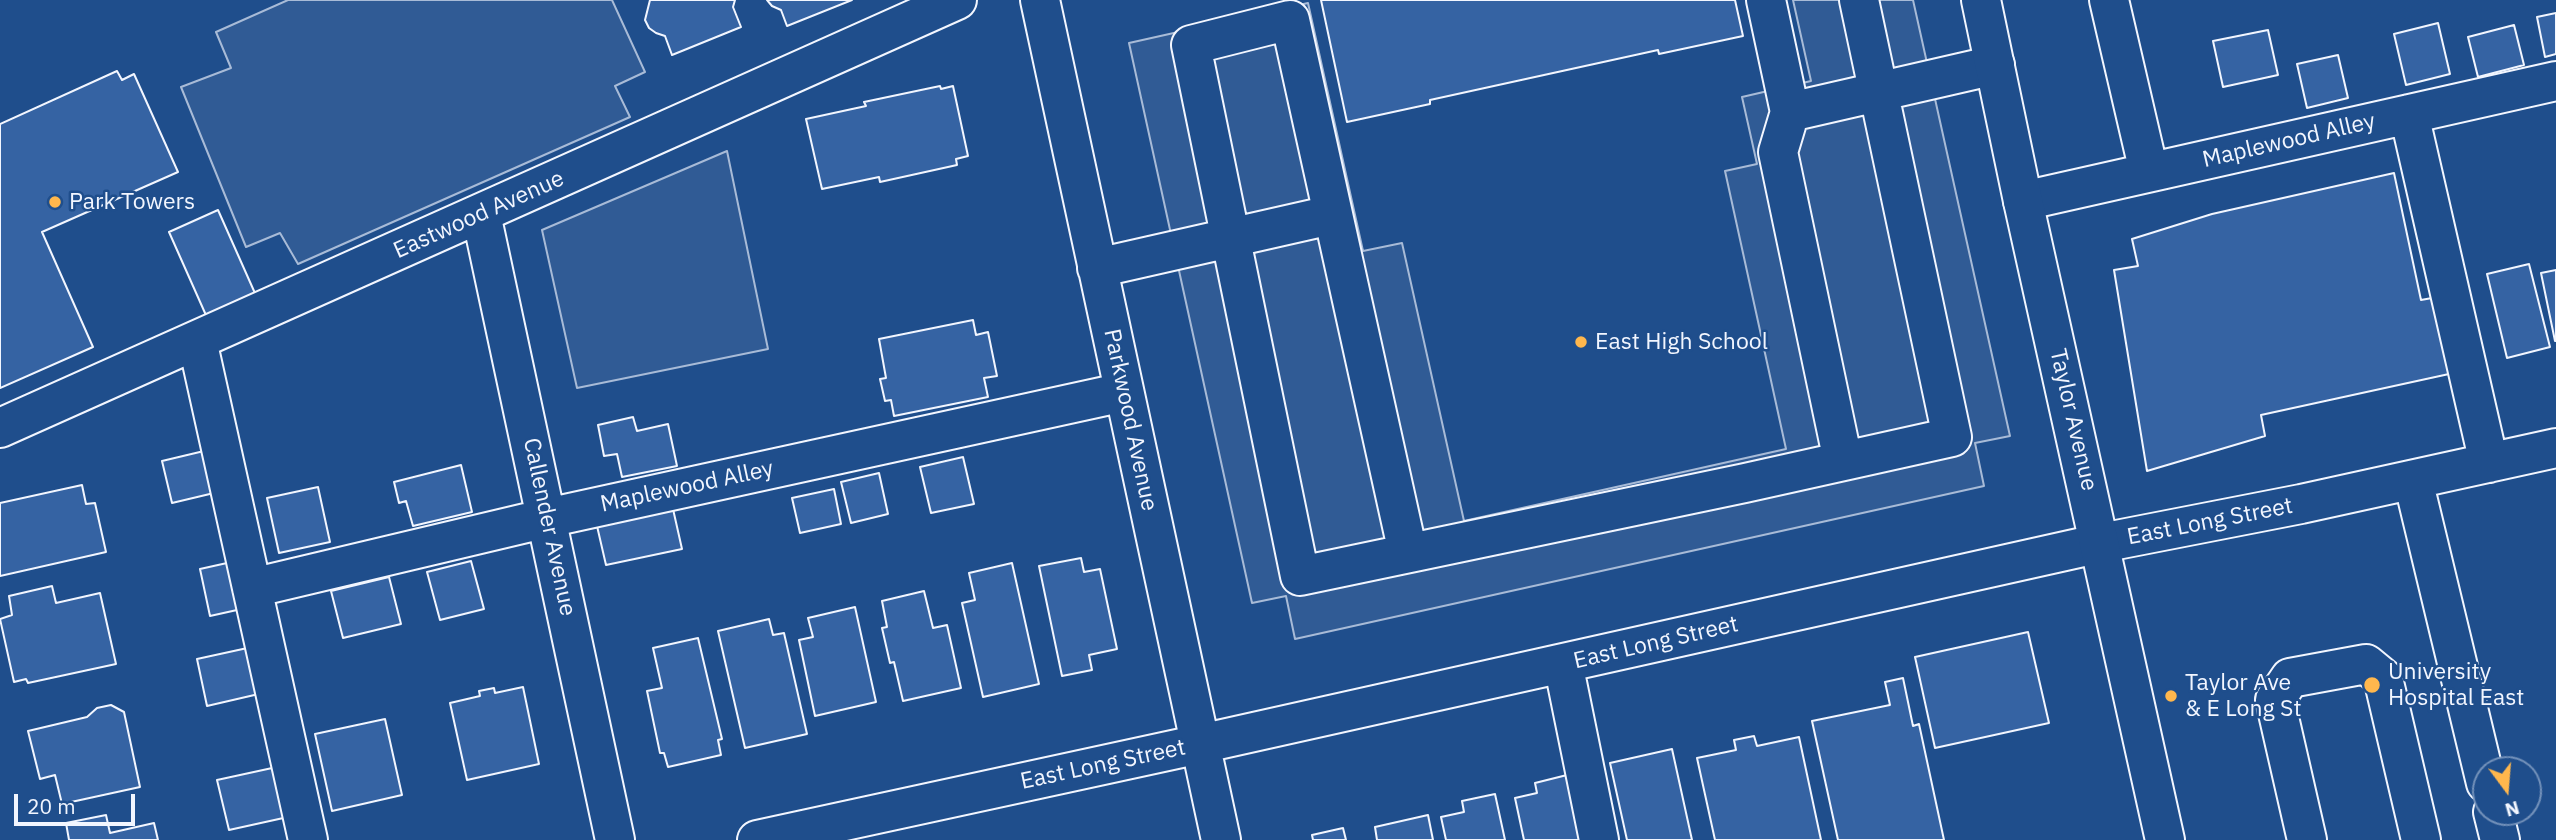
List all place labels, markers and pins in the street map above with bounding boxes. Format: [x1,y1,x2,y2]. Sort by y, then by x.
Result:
place label: Park Towers [69,188,195,216]
marker: Park Towers [47,194,63,210]
place label: East High School [1595,328,1768,356]
marker: East High School [1573,334,1589,350]
place label: University Hospital East [2388,658,2524,712]
place label: Taylor Ave & E Long St [2185,669,2301,723]
marker: University Hospital East [2362,675,2382,695]
marker: Taylor Ave & E Long St [2163,688,2179,704]

